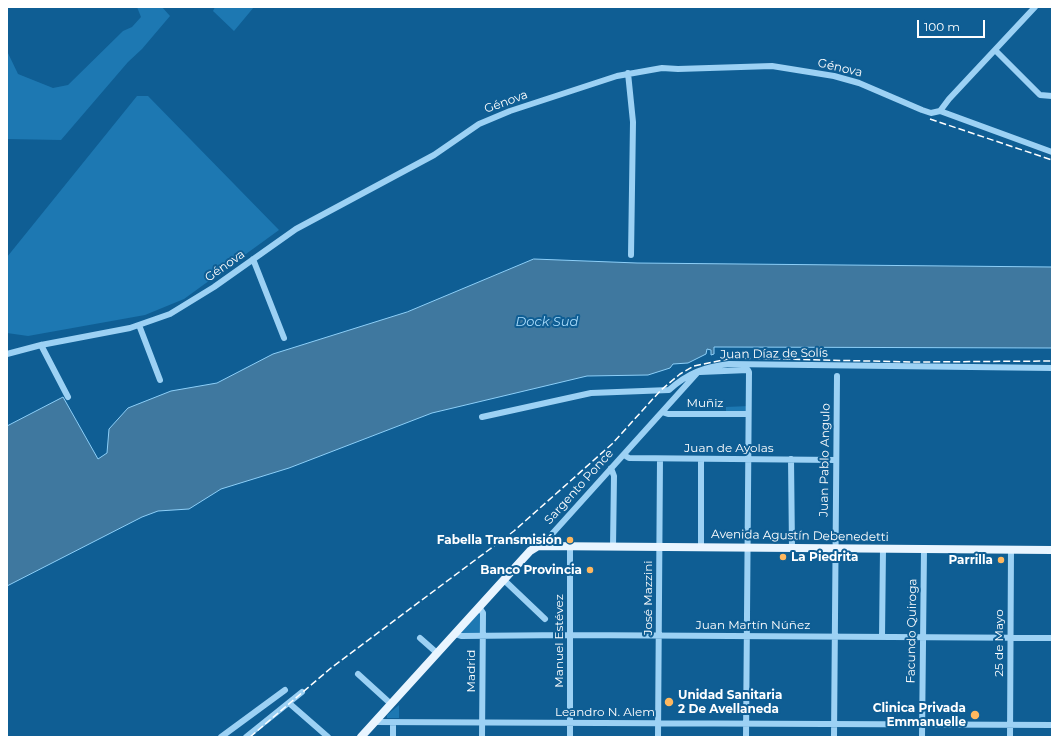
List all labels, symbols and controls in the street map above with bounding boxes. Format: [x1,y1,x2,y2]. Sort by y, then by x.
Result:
scale bar [919,12,987,38]
text: 100 m [924,19,960,34]
street label: Génova [816,56,864,80]
street label: Génova [482,87,530,117]
street label: Génova [202,247,248,285]
water label: Dock Sud [516,314,578,330]
street label: Juan Díaz de Solís [720,346,828,362]
street label: Muñiz [687,396,723,410]
street label: Juan Pablo Angulo [817,403,833,517]
street label: Juan de Ayolas [684,441,774,455]
street label: Sargento Ponce [542,447,616,527]
street label: Avenida Agustín Debenedetti [711,527,889,545]
place label: Fabella Transmisión [437,533,562,547]
marker: Fabella Transmisión [565,535,575,545]
place label: La Piedrita [791,550,859,564]
marker: La Piedrita [778,552,788,562]
place label: Parrilla [948,553,993,567]
marker: Parrilla [996,555,1006,565]
street label: José Mazzini [641,560,655,636]
place label: Banco Provincia [480,563,582,577]
marker: Banco Provincia [585,565,595,575]
street label: Facundo Quiroga [904,578,920,684]
street label: Manuel Estévez [552,594,566,688]
street label: 25 de Mayo [992,609,1006,677]
street label: Juan Martín Núñez [696,618,810,632]
street label: Madrid [464,650,478,692]
place label: Unidad Sanitaria 2 De Avellaneda [678,688,782,716]
marker: Unidad Sanitaria 2 De Avellaneda [663,696,675,708]
place label: Clinica Privada Emmanuelle [873,701,966,729]
street label: Leandro N. Alem [555,705,655,719]
marker: Clinica Privada Emmanuelle [969,709,981,721]

